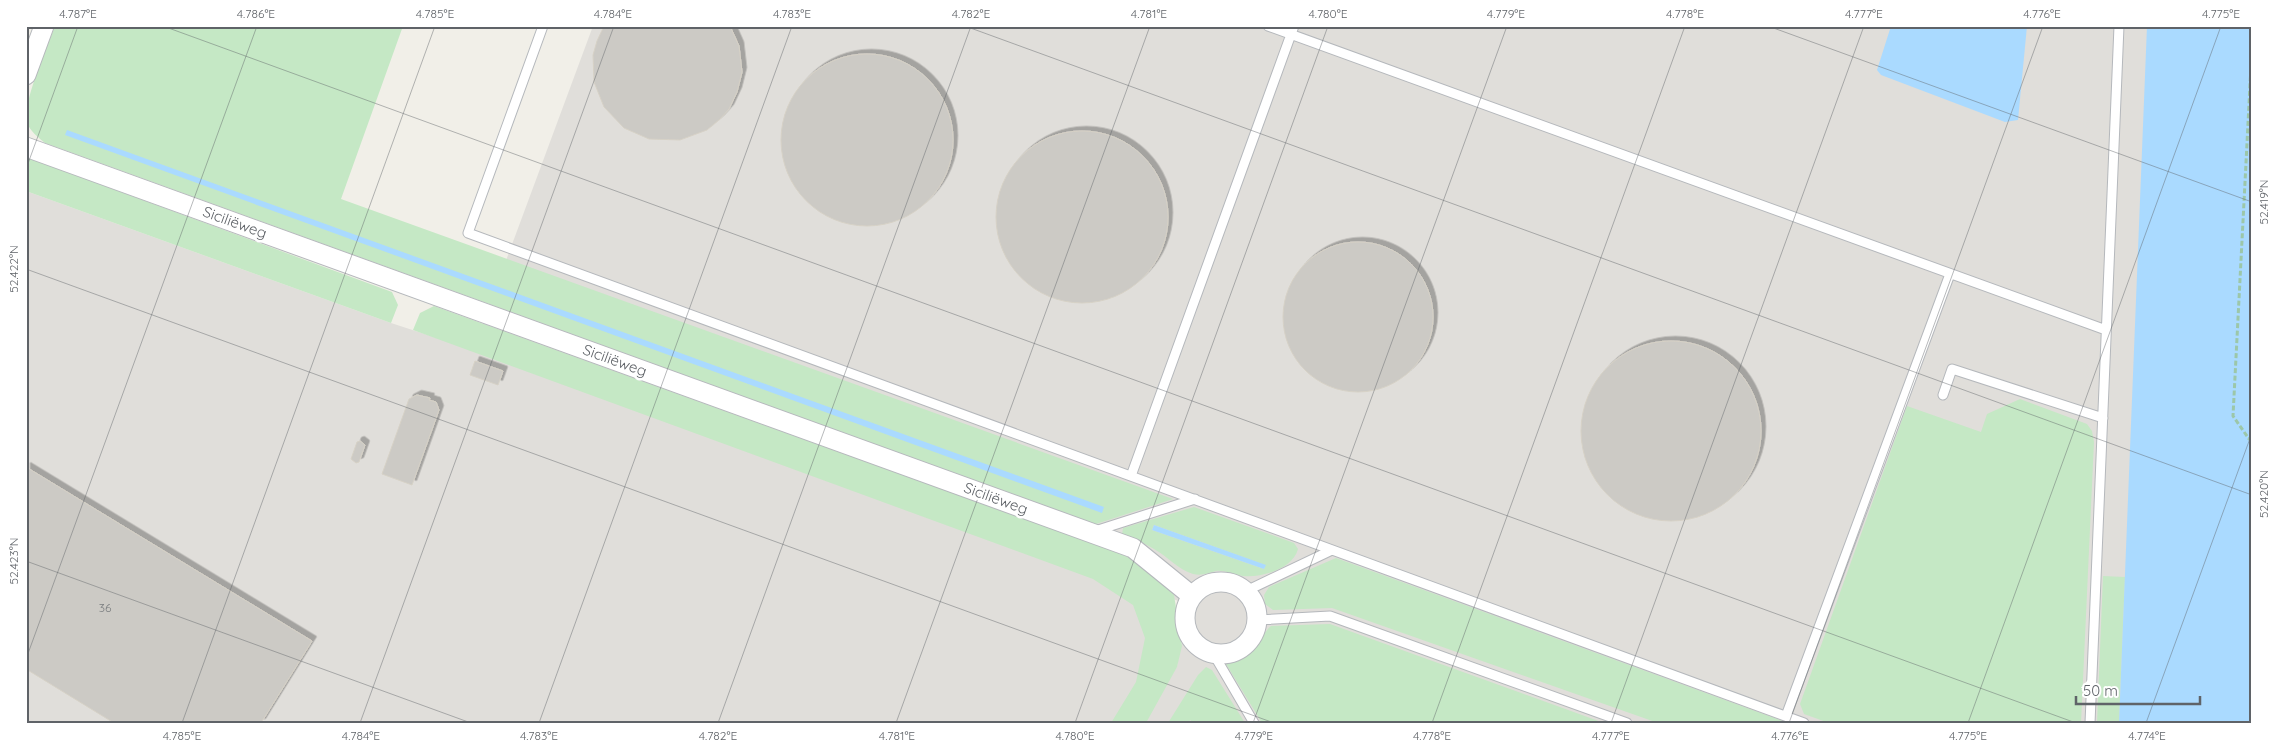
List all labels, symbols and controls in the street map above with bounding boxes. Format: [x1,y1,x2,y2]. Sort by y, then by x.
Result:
text: 4.787°E [59,6,97,21]
text: 4.786°E [237,6,275,21]
text: 4.785°E [416,6,454,21]
text: 4.784°E [594,6,632,21]
text: 4.783°E [773,6,811,21]
text: 4.782°E [952,6,990,21]
text: 4.781°E [1131,6,1167,21]
text: 4.780°E [1308,6,1348,21]
text: 4.779°E [1487,6,1525,21]
text: 4.778°E [1666,6,1704,21]
text: 4.777°E [1845,6,1883,21]
text: 4.776°E [2023,6,2061,21]
text: 4.775°E [2202,6,2240,21]
text: 52.419°N [2256,179,2271,225]
street label: Siciliëweg [200,202,270,242]
text: 52.422°N [6,245,21,293]
street label: Siciliëweg [580,340,650,380]
text: 52.420°N [2256,470,2271,518]
street label: Siciliëweg [961,478,1031,518]
text: 52.423°N [6,538,21,584]
house number: 36 [99,600,112,615]
scale bar [2076,674,2199,706]
text: 50 m [2083,681,2118,700]
text: 4.785°E [163,728,201,743]
text: 4.784°E [342,728,380,743]
text: 4.783°E [520,728,558,743]
text: 4.782°E [699,728,737,743]
text: 4.781°E [879,728,915,743]
text: 4.780°E [1055,728,1095,743]
text: 4.779°E [1235,728,1273,743]
text: 4.778°E [1413,728,1451,743]
text: 4.777°E [1592,728,1630,743]
text: 4.776°E [1771,728,1809,743]
text: 4.775°E [1949,728,1987,743]
text: 4.774°E [2128,728,2166,743]

